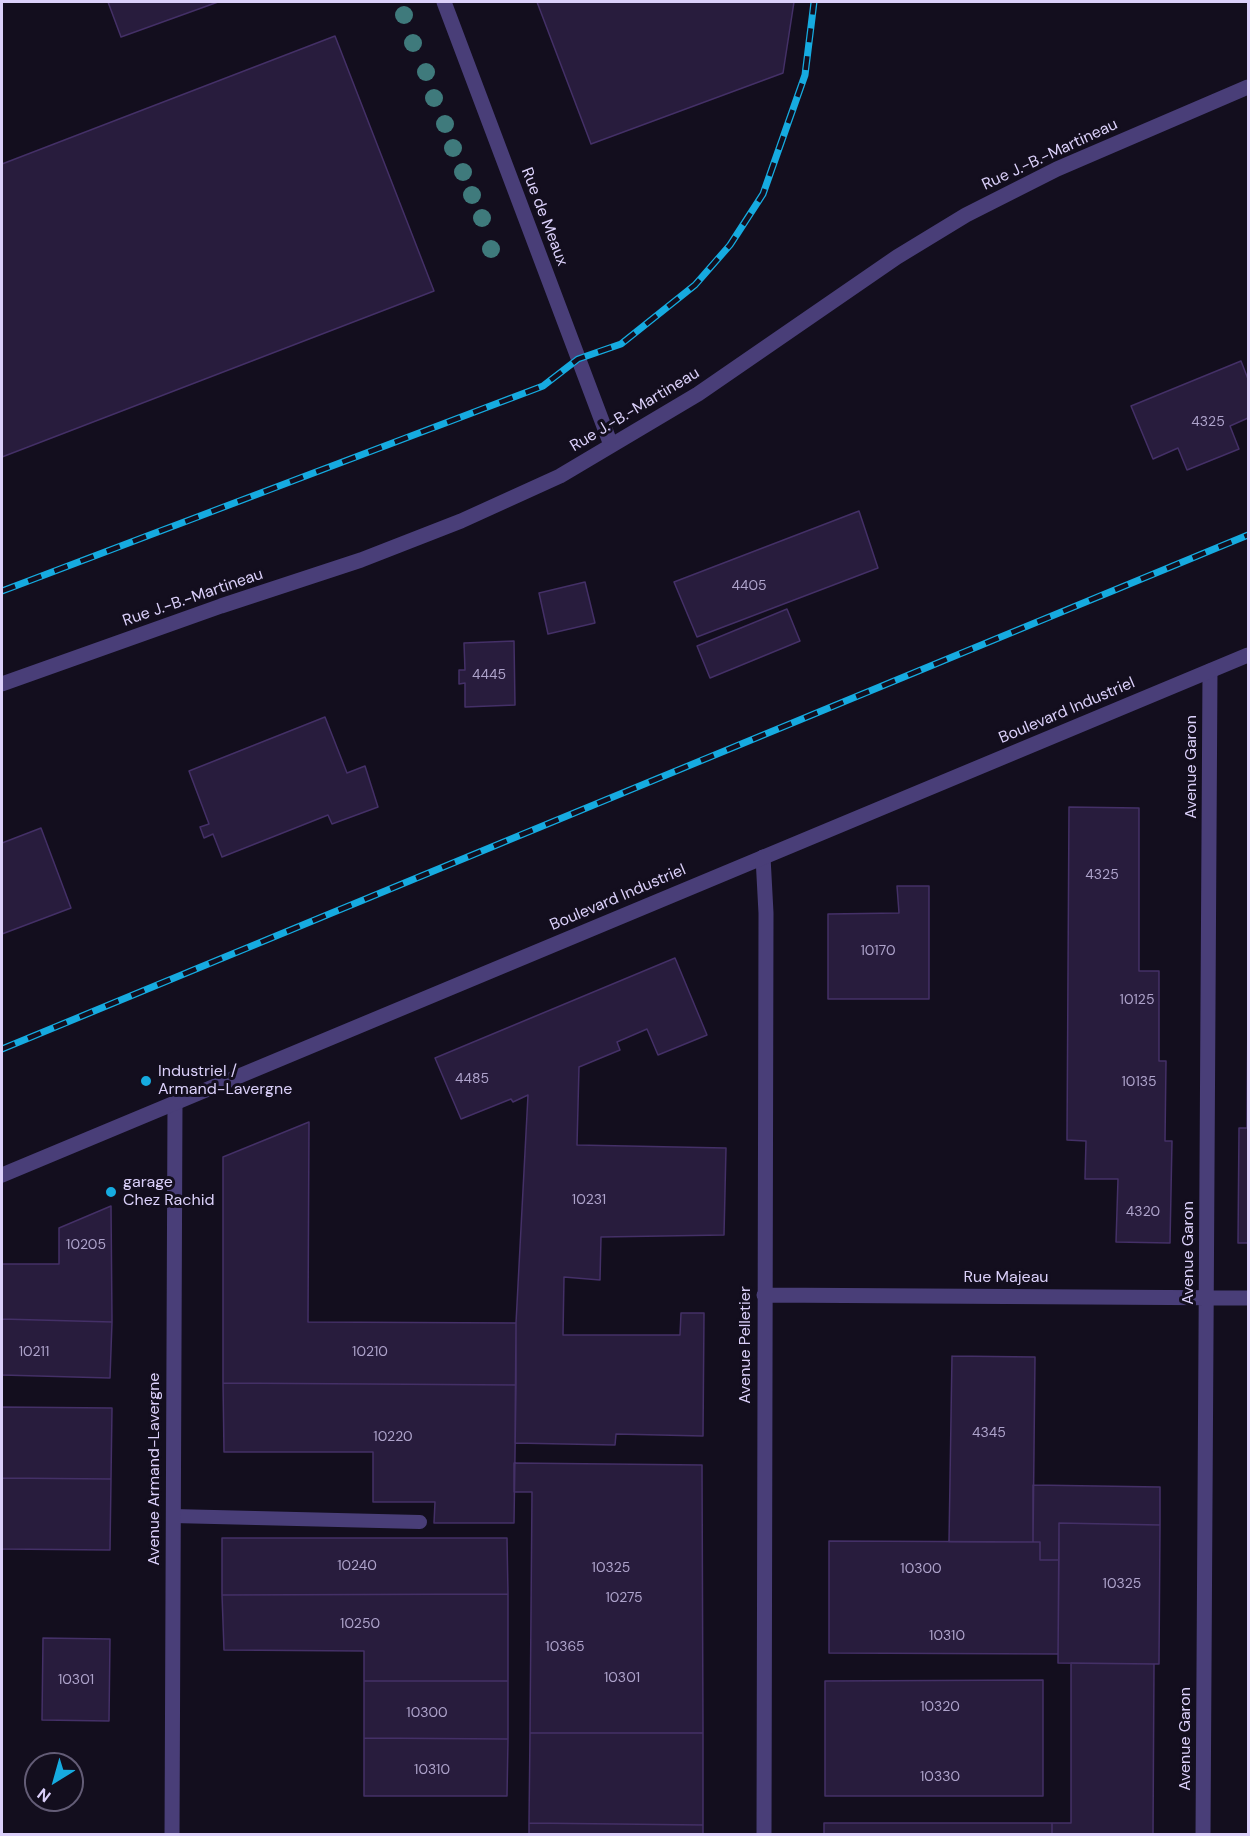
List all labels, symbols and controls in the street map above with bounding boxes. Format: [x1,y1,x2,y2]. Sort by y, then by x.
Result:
street label: Rue J.-B.-Martineau [979,115,1121,195]
street label: Rue de Meaux [516,165,572,269]
street label: Rue J.-B.-Martineau [567,364,703,456]
house number: 4325 [1191,414,1225,430]
street label: Rue J.-B.-Martineau [120,565,266,631]
house number: 4405 [731,578,767,594]
house number: 4445 [472,667,506,683]
street label: Boulevard Industriel [996,674,1138,748]
street label: Avenue Garon [1182,715,1202,819]
street label: Boulevard Industriel [547,861,689,935]
house number: 4325 [1085,867,1119,883]
house number: 10170 [860,943,896,959]
house number: 10125 [1120,992,1154,1008]
place label: Industriel / Armand-Lavergne [158,1062,292,1100]
house number: 4485 [455,1071,489,1087]
marker: Industriel / Armand-Lavergne [139,1074,153,1088]
house number: 10135 [1121,1074,1157,1090]
place label: garage Chez Rachid [123,1173,215,1211]
marker: garage Chez Rachid [104,1185,118,1199]
house number: 10231 [572,1192,606,1208]
street label: Avenue Garon [1179,1201,1199,1305]
house number: 4320 [1126,1204,1160,1220]
house number: 10205 [66,1237,106,1253]
street label: Rue Majeau [963,1268,1049,1288]
street label: Avenue Pelletier [736,1286,756,1404]
house number: 10211 [19,1344,49,1360]
house number: 10210 [352,1344,388,1360]
street label: Avenue Armand-Lavergne [145,1373,165,1565]
house number: 4345 [972,1425,1006,1441]
house number: 10220 [373,1429,413,1445]
house number: 10240 [337,1558,377,1574]
house number: 10325 [592,1560,630,1576]
house number: 10300 [900,1561,942,1577]
house number: 10325 [1103,1576,1141,1592]
house number: 10275 [605,1590,643,1606]
house number: 10250 [340,1616,380,1632]
house number: 10310 [929,1628,965,1644]
house number: 10365 [545,1639,585,1655]
house number: 10301 [604,1670,640,1686]
house number: 10301 [58,1672,94,1688]
street label: Avenue Garon [1176,1687,1196,1791]
house number: 10320 [920,1699,960,1715]
house number: 10300 [406,1705,448,1721]
north arrow [24,1752,84,1812]
house number: 10310 [414,1762,450,1778]
house number: 10330 [920,1769,960,1785]
text: N [33,1783,55,1807]

